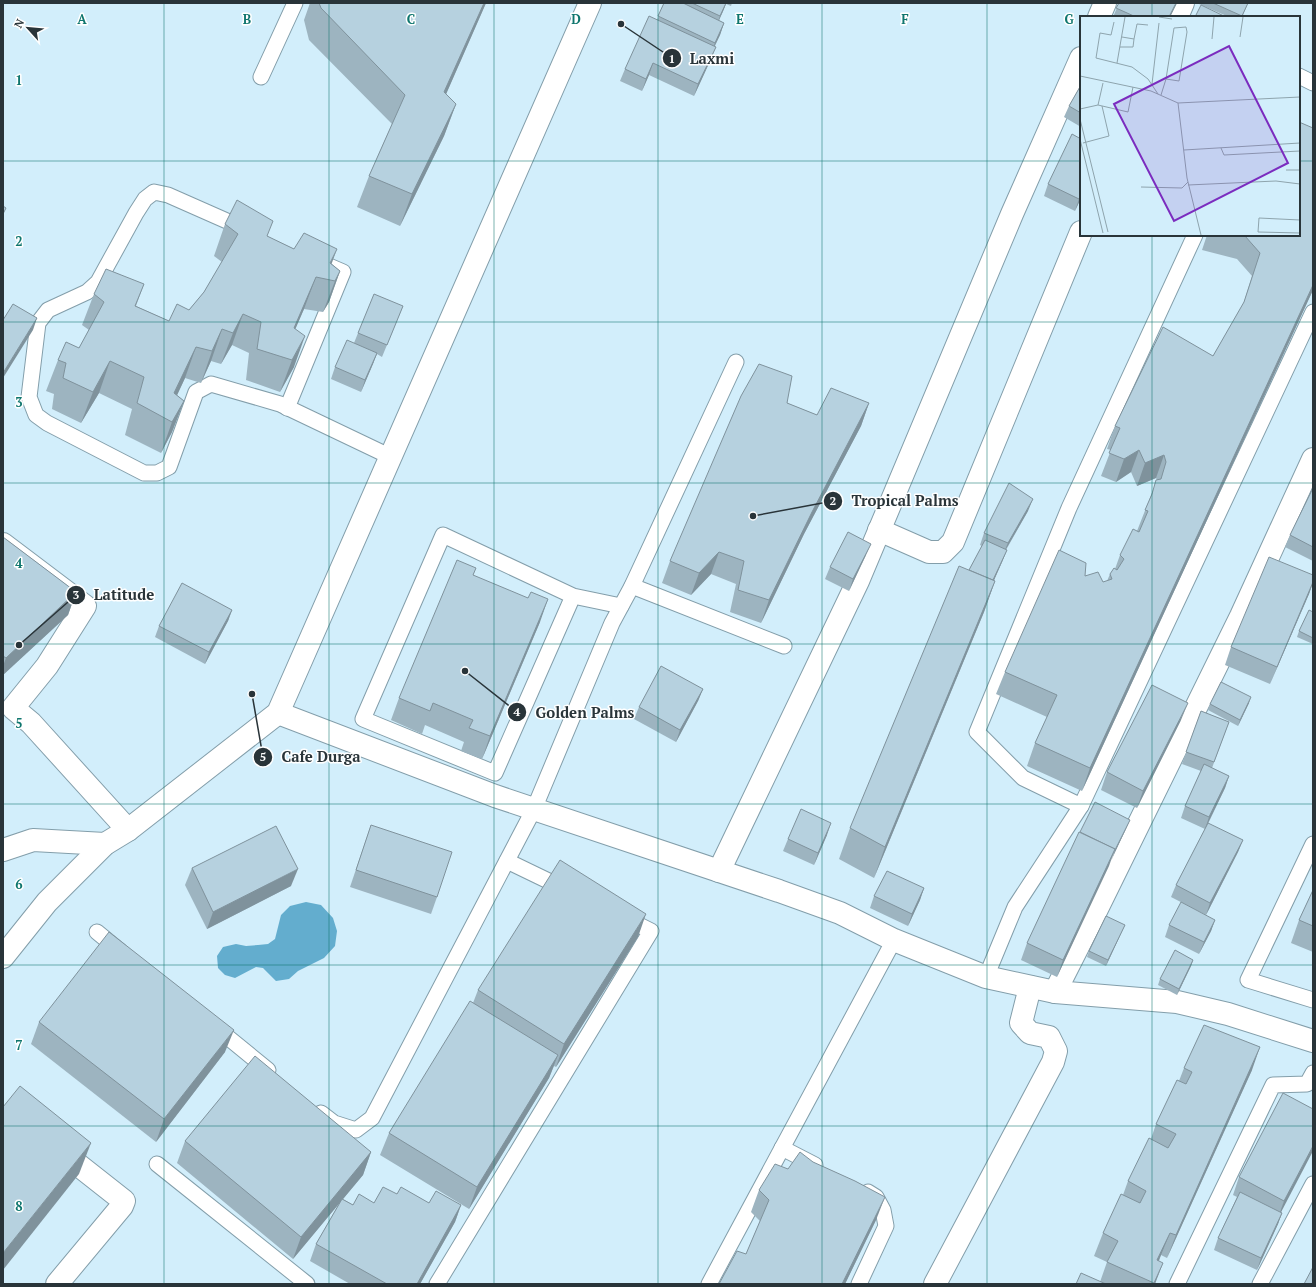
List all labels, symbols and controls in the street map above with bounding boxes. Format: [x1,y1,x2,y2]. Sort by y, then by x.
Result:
north arrow [8,8,48,48]
text: A [77,10,87,28]
text: B [243,10,251,28]
text: C [407,10,415,28]
text: D [571,10,581,28]
text: E [736,10,744,28]
text: F [901,10,909,28]
text: G [1064,10,1074,28]
text: N [11,16,28,30]
inset map [1080,16,1300,236]
callout: Laxmi [662,45,743,72]
text: Laxmi [690,48,734,68]
text: 1 [669,51,675,66]
text: 1 [15,71,23,89]
text: 2 [15,232,23,250]
text: 3 [15,393,23,411]
callout: Tropical Palms [823,487,967,514]
text: Tropical Palms [851,490,959,510]
text: 2 [830,493,837,508]
text: 4 [15,554,23,572]
callout: Latitude [66,582,162,609]
text: Latitude [94,584,154,604]
text: 3 [73,587,80,602]
callout: Golden Palms [507,699,642,726]
text: Golden Palms [536,702,635,722]
text: 4 [514,704,521,719]
text: 5 [15,714,23,732]
callout: Cafe Durga [253,743,368,770]
text: Cafe Durga [281,746,361,766]
text: 5 [260,749,266,764]
text: 6 [15,875,23,893]
text: 7 [15,1036,23,1054]
text: 8 [15,1197,23,1215]

